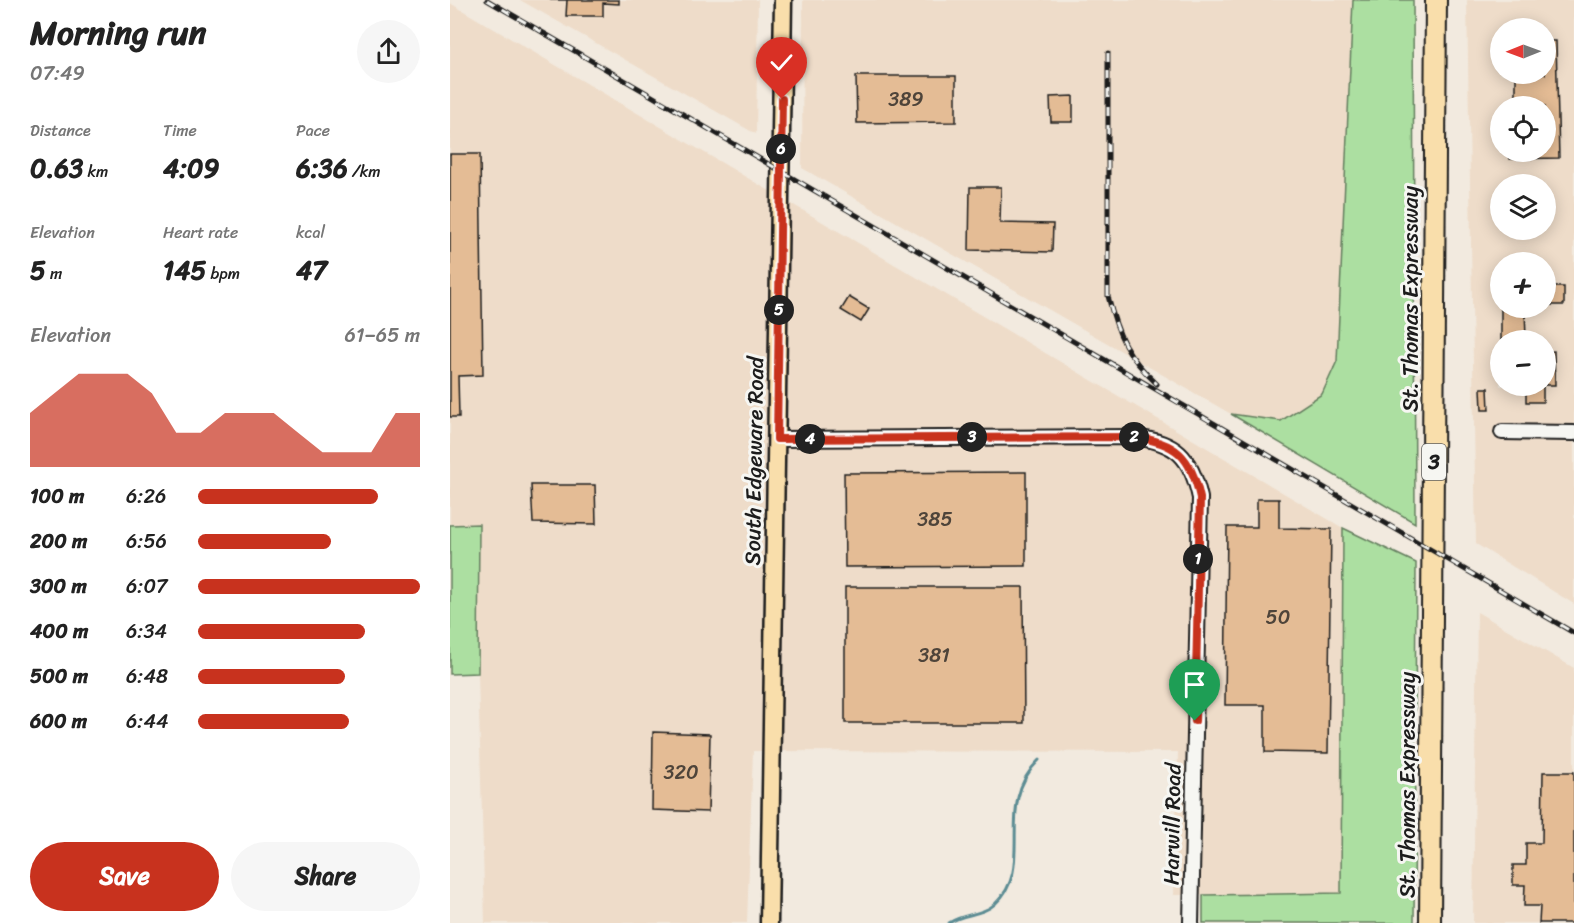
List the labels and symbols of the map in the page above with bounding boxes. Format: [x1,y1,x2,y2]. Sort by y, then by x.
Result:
north arrow [1490,18,1556,84]
pin [756,37,807,99]
house number: 389 [888,82,924,117]
pin: 6 [766,134,796,164]
street label: St. Thomas Expressway [1391,185,1430,412]
pin: 5 [764,295,794,325]
street label: South Edgeware Road [733,355,775,566]
pin: 3 [957,422,987,452]
pin: 2 [1119,422,1149,452]
pin: 4 [795,424,825,454]
road number: 3 [1422,444,1446,480]
house number: 385 [917,502,953,537]
pin: 1 [1183,544,1213,574]
house number: 50 [1266,600,1290,635]
house number: 381 [918,638,950,673]
pin [1169,659,1220,721]
street label: St. Thomas Expressway [1388,671,1427,898]
house number: 320 [663,755,699,790]
street label: Harwill Road [1151,761,1193,885]

